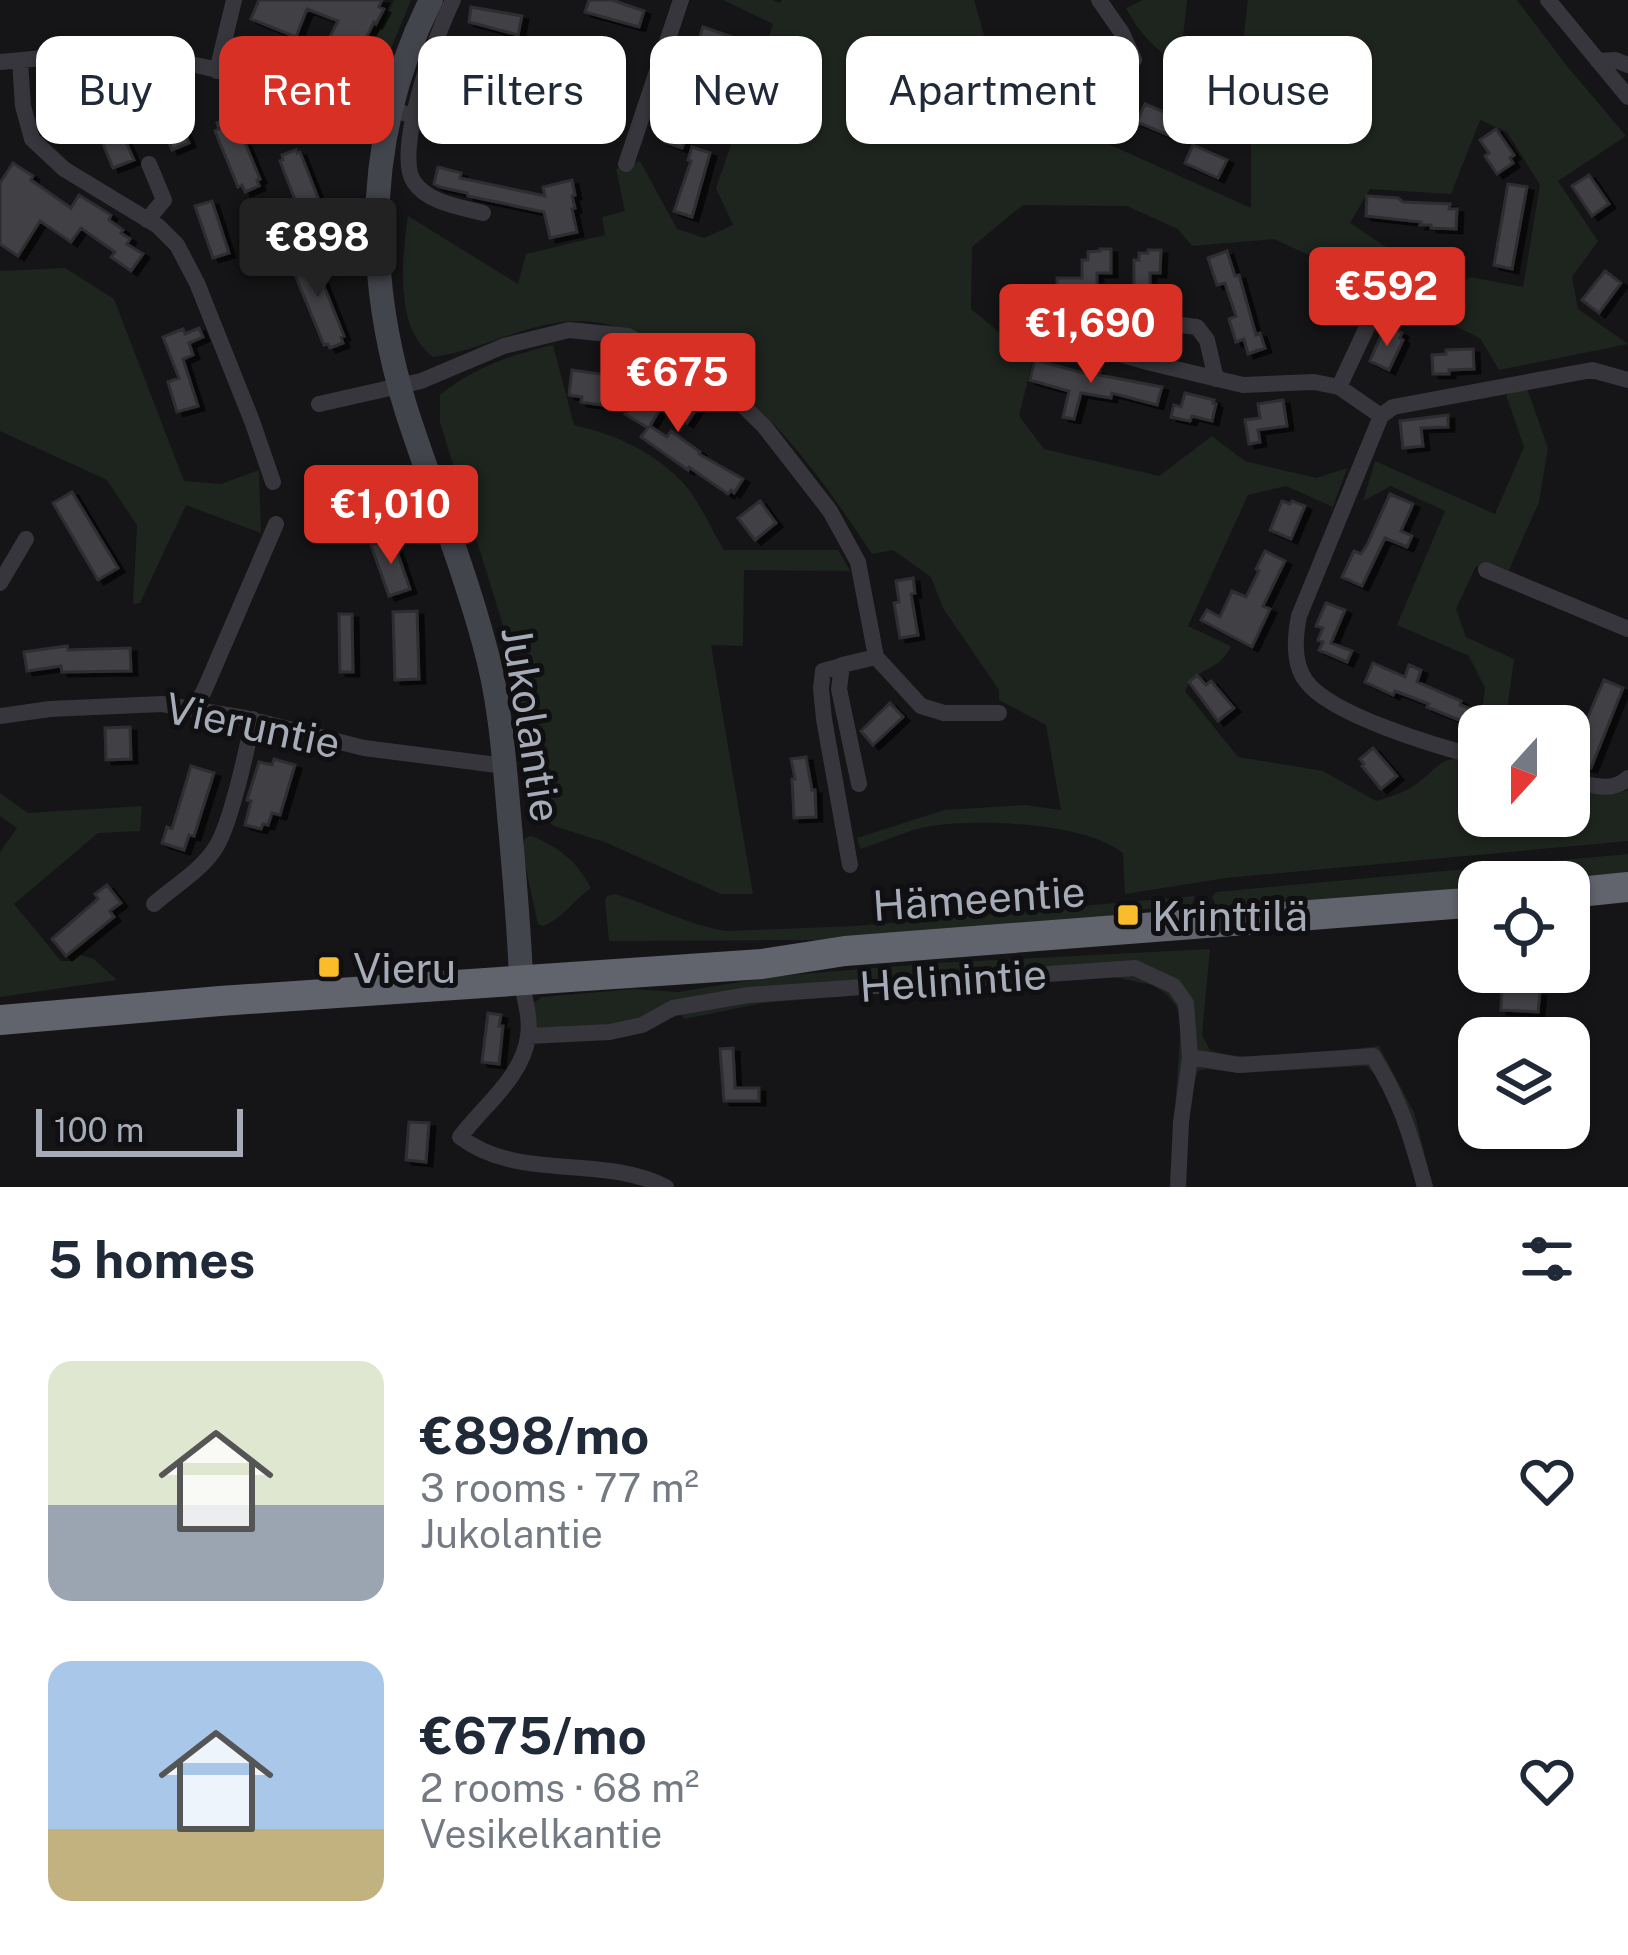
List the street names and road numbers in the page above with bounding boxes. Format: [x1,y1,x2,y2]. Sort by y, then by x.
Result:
street label: Jukolantie [492,623,572,825]
street label: Vieruntie [161,683,345,767]
street label: Hämeentie [871,866,1087,930]
street label: Helinintie [858,949,1048,1011]

